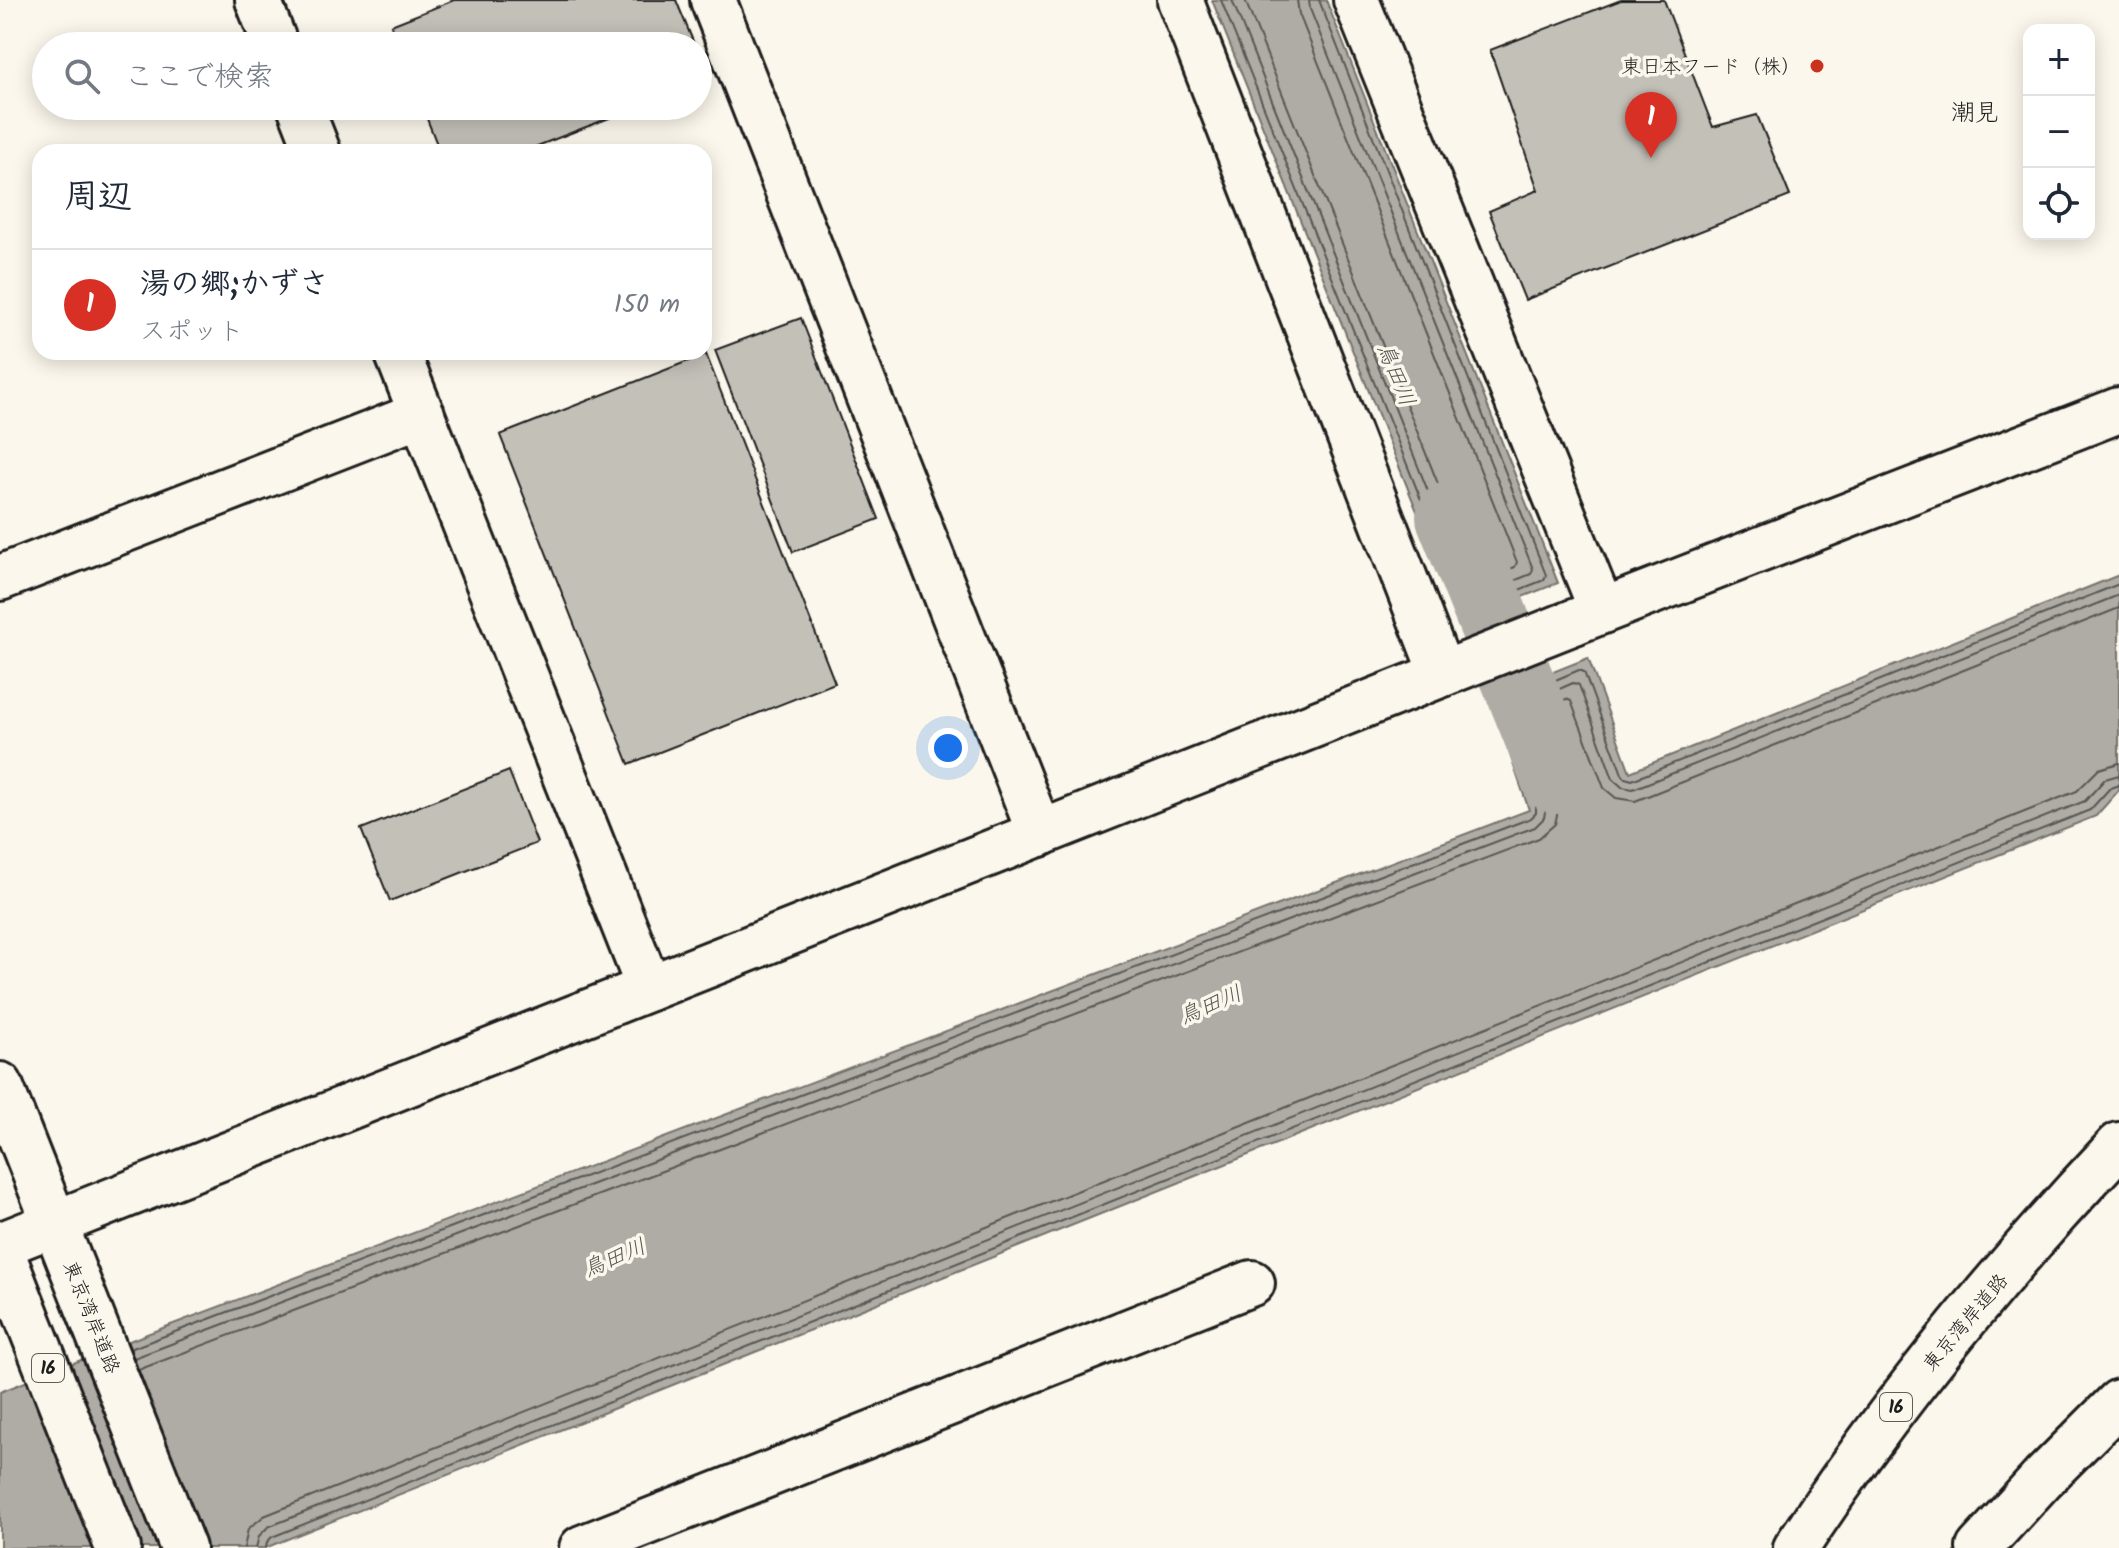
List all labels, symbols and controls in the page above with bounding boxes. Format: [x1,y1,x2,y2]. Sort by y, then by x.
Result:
map controls [2023,24,2095,240]
button: + [2023,24,2095,96]
search box [32,32,712,120]
place label: 東日本フード（株） [1621,52,1801,84]
icon: search [60,54,104,98]
text: ここで検索 [124,54,274,102]
marker: 東日本フード（株） [1808,57,1826,75]
pin: 1 [1625,92,1677,158]
district label: 潮見 [1951,94,1999,133]
button: − [2023,96,2095,168]
button: locate [2023,168,2095,240]
text: 周辺 [64,171,132,225]
text: 湯の郷;かずさ [140,261,329,309]
text: 1 [86,284,94,326]
text: 150 m [614,284,680,326]
text: スポット [140,311,244,353]
water label: 鳥田川 [1366,338,1423,412]
your location [928,728,968,768]
water label: 鳥田川 [1174,977,1248,1035]
water label: 鳥田川 [578,1230,652,1288]
street label: 東京湾岸道路 [53,1256,127,1379]
street label: 東京湾岸道路 [1916,1267,2017,1380]
road number: 16 [32,1354,64,1382]
road number: 16 [1880,1393,1912,1421]

